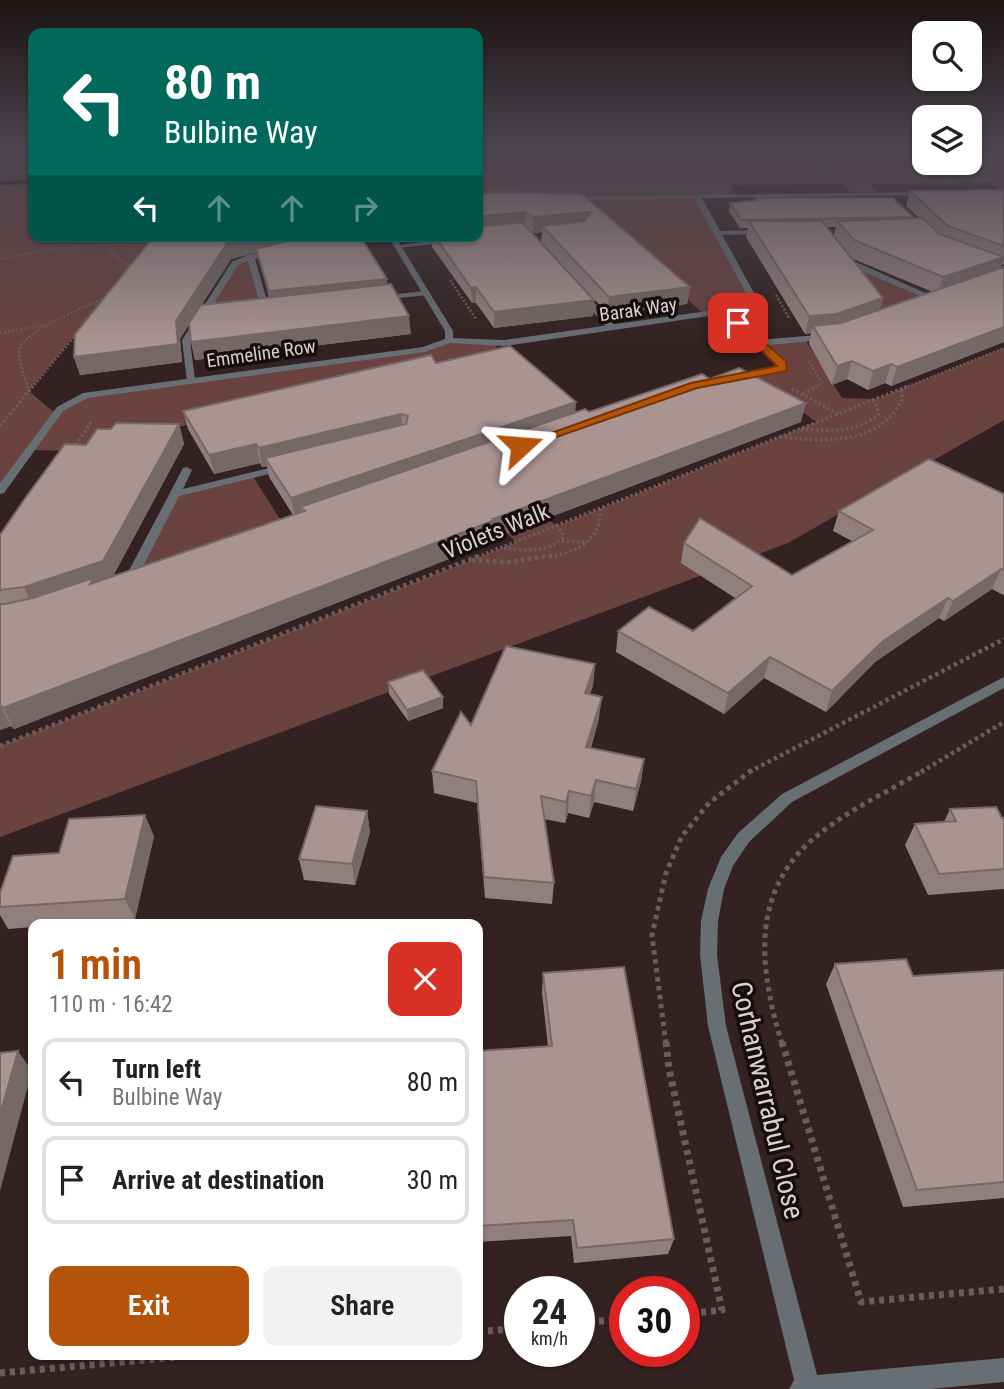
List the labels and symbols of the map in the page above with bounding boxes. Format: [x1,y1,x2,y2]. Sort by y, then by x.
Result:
street label: Barak Way [598,293,678,326]
pin [708,293,768,353]
street label: Emmeline Row [205,334,317,373]
position arrow [484,409,558,483]
street label: Violets Walk [439,498,554,565]
street label: Corhanwarrabul Close [724,978,811,1222]
speed limit sign: 30 [609,1276,700,1367]

